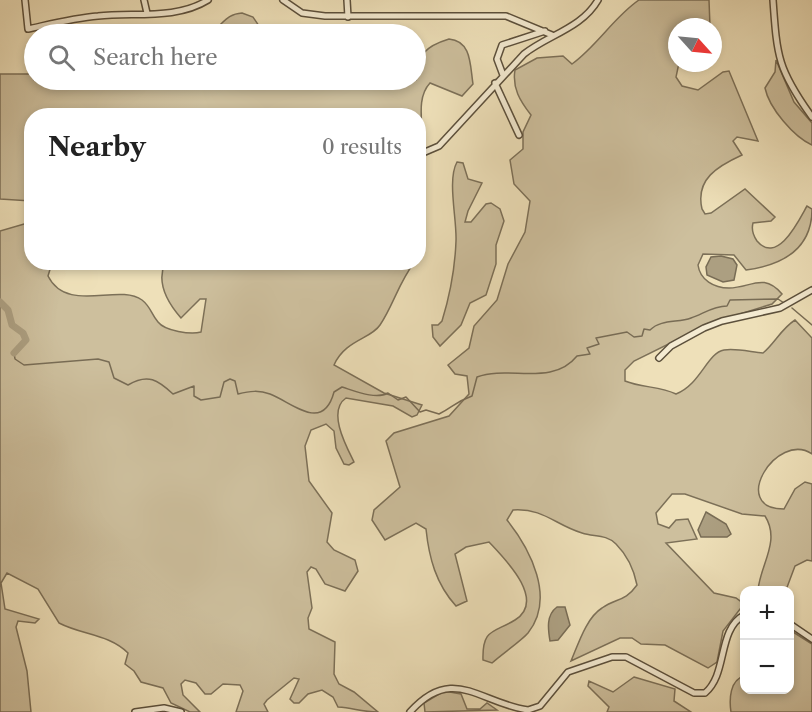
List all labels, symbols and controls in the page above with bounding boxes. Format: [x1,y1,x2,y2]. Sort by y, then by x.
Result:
north arrow [668,18,722,72]
search box [24,24,426,90]
icon: search [45,41,78,74]
text: Search here [93,44,218,71]
text: Nearby [48,131,146,163]
text: 0 results [322,135,402,159]
map controls [740,586,794,694]
button: + [740,586,794,640]
button: − [740,640,794,694]

